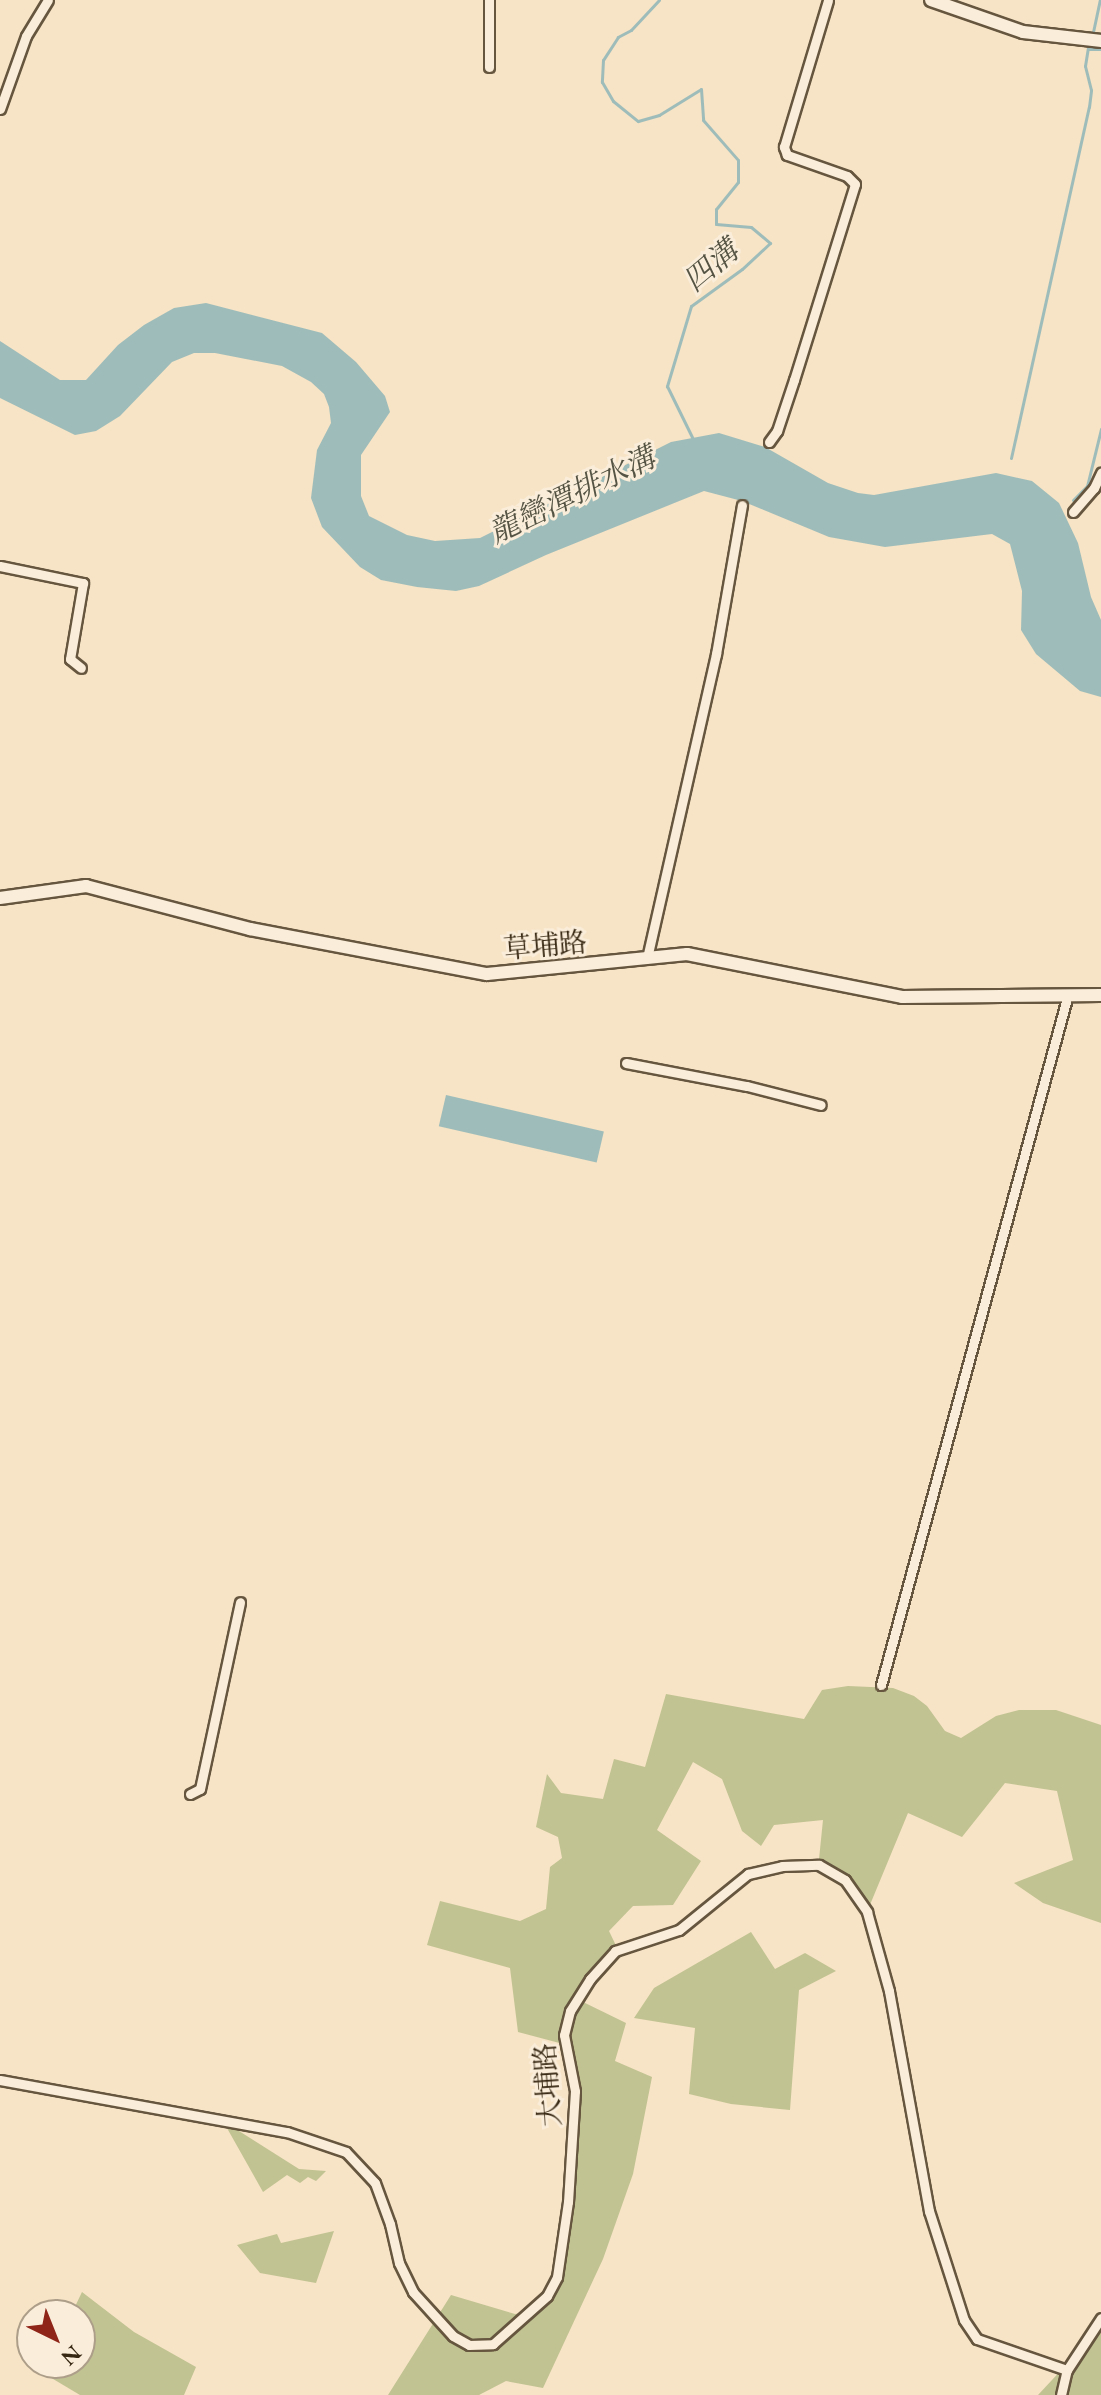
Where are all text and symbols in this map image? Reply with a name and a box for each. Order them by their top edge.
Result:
water label: 四溝 [676,233,746,299]
water label: 龍巒潭排水溝 [483,439,661,551]
street label: 草埔路 [502,925,588,965]
street label: 大埔路 [527,2042,567,2128]
north arrow [16,2299,96,2379]
text: N [55,2339,88,2372]

